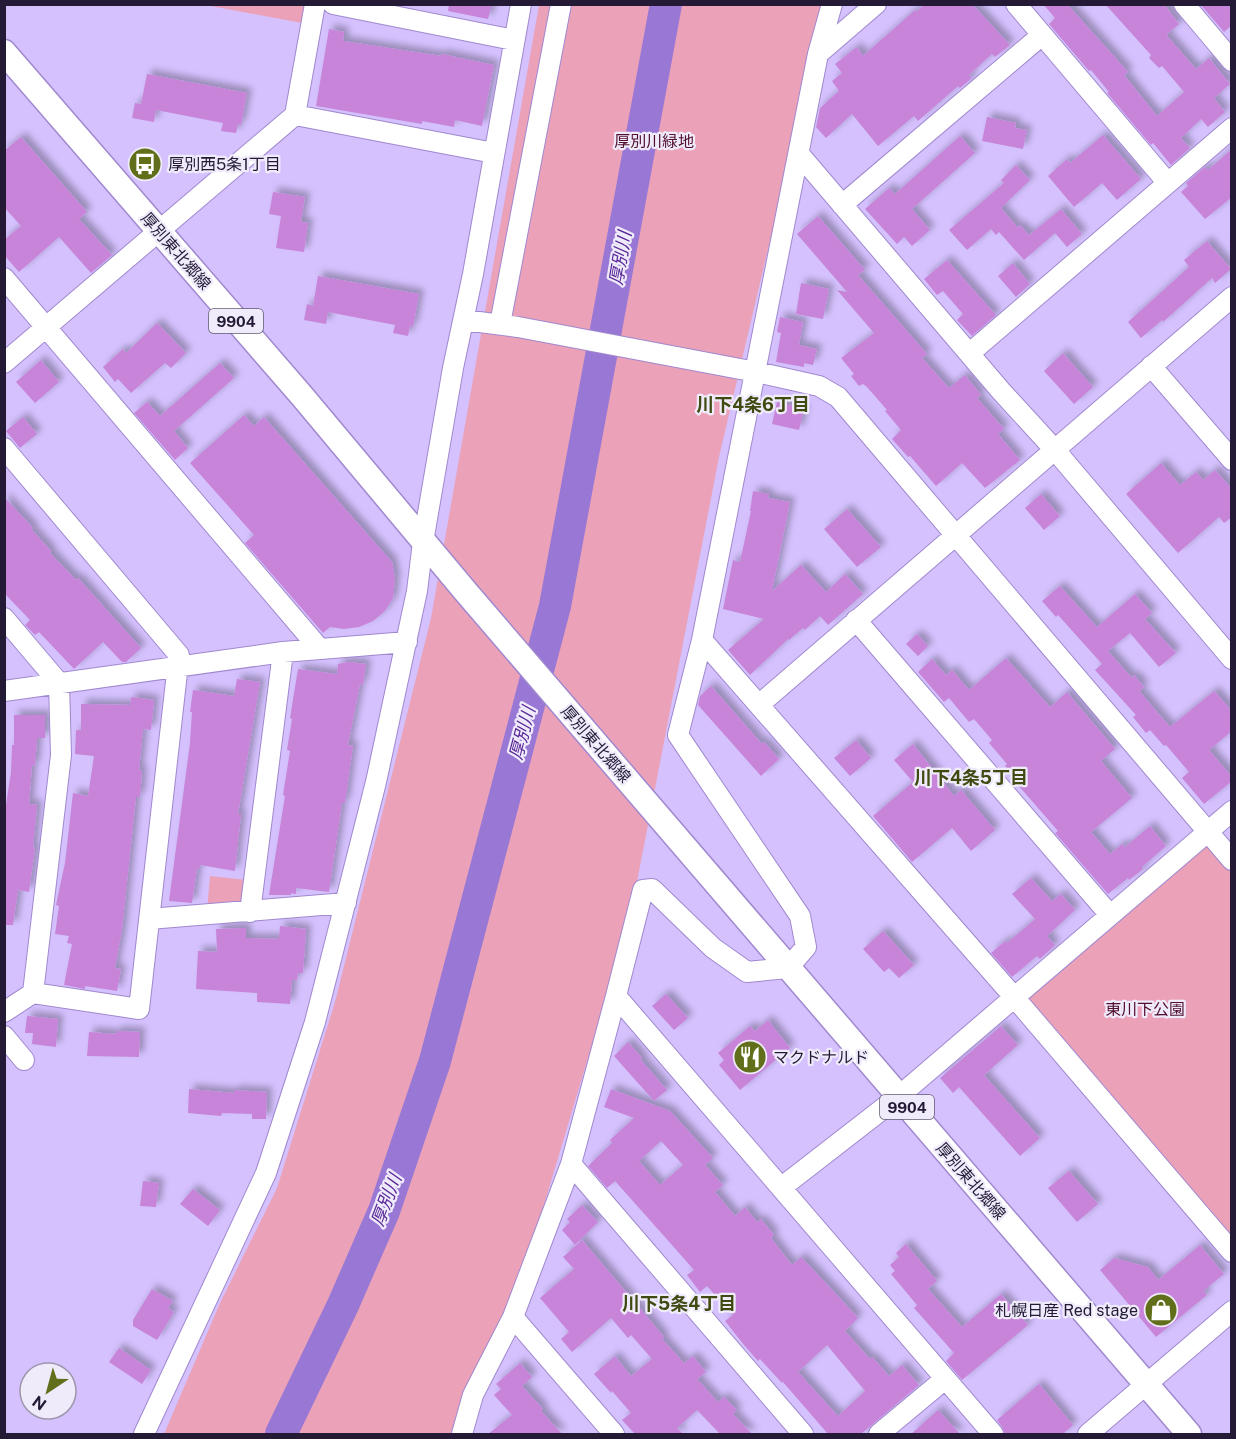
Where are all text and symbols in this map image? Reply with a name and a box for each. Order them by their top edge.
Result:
park label: 厚別川緑地 [614,132,694,151]
bus stop icon: 厚別西5条1丁目 [127,146,163,182]
place label: 厚別西5条1丁目 [168,155,281,174]
street label: 厚別東北郷線 [137,209,215,293]
water label: 厚別川 [605,228,635,286]
road number: 9904 [209,309,263,333]
district label: 川下4条6丁目 [696,394,810,415]
water label: 厚別川 [505,702,540,762]
street label: 厚別東北郷線 [557,702,635,786]
district label: 川下4条5丁目 [914,767,1028,788]
park label: 東川下公園 [1105,1000,1185,1019]
restaurant icon: マクドナルド [732,1039,768,1075]
place label: マクドナルド [773,1048,869,1067]
road number: 9904 [880,1095,934,1119]
street label: 厚別東北郷線 [932,1139,1010,1223]
water label: 厚別川 [367,1169,406,1229]
shop icon: 札幌日産 Red stage [1143,1292,1179,1328]
district label: 川下5条4丁目 [622,1293,736,1314]
place label: 札幌日産 Red stage [995,1301,1138,1320]
north arrow [18,1361,78,1421]
text: N [29,1391,50,1414]

